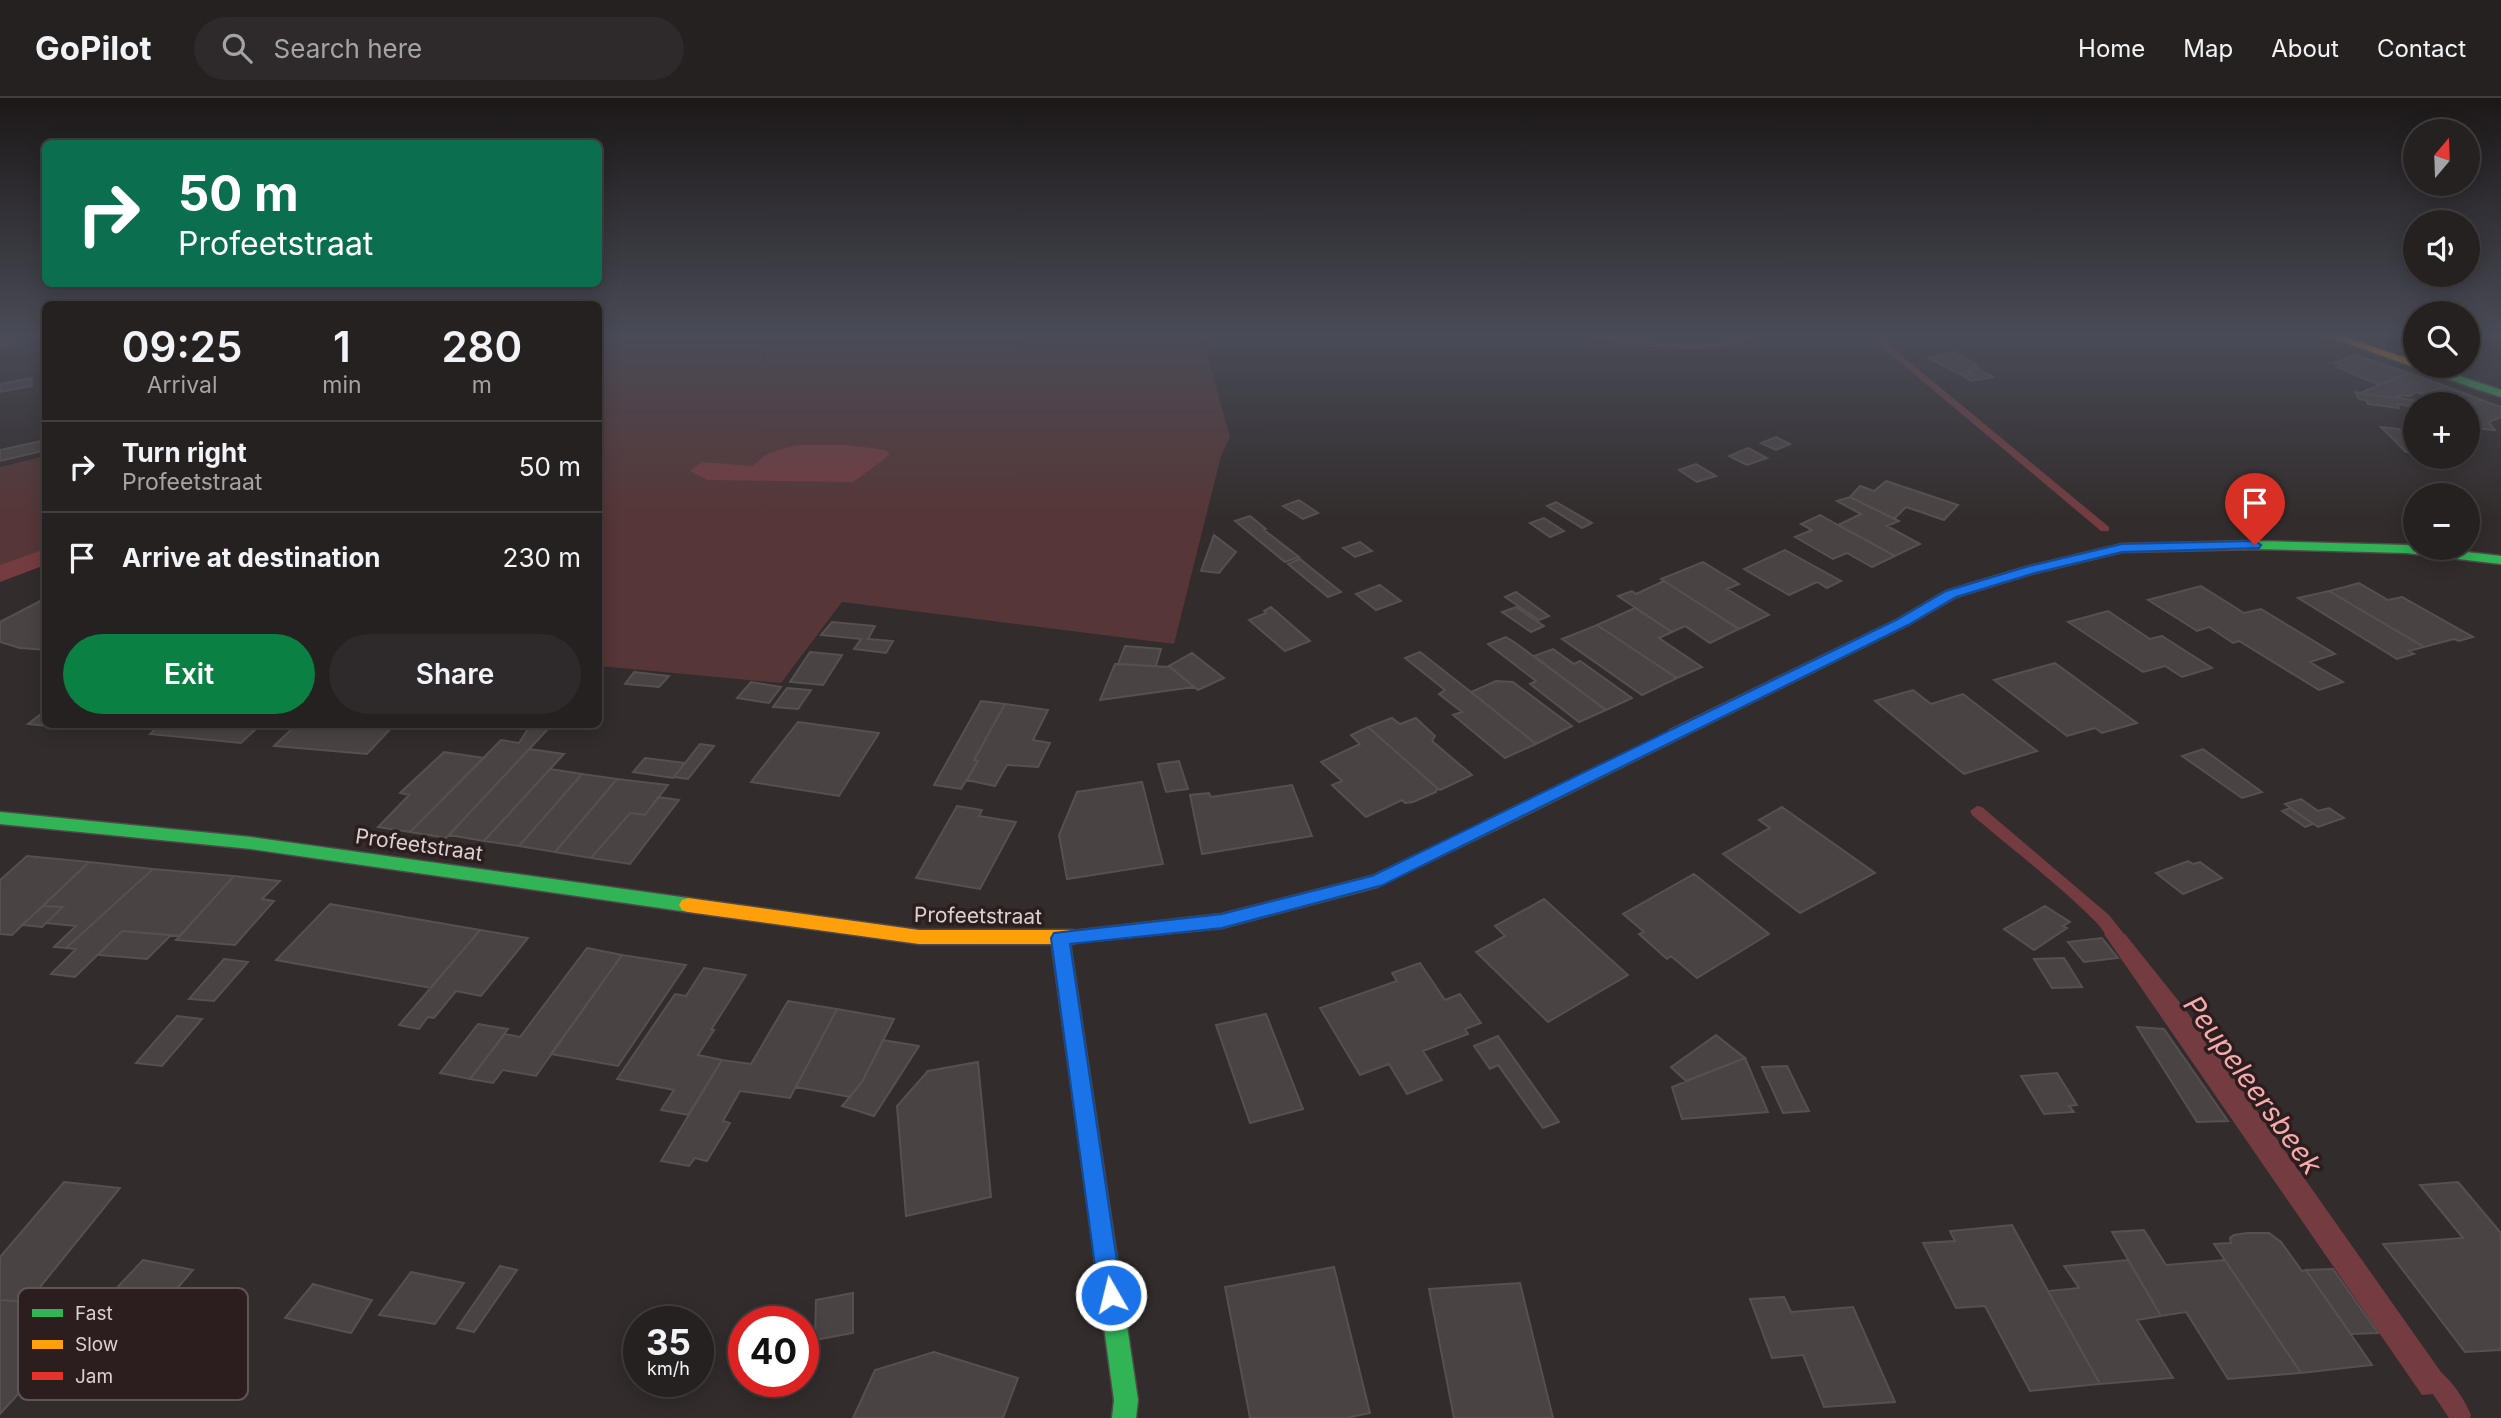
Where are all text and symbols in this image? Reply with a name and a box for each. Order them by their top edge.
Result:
search box [194,17,684,80]
text: GoPilot [35,28,152,68]
icon: search [218,29,256,67]
text: Search here [274,33,422,64]
text: Home [2078,34,2145,63]
text: Map [2183,34,2233,63]
text: About [2271,34,2339,63]
text: Contact [2377,34,2466,63]
north arrow [2403,119,2480,196]
map controls [2403,119,2480,560]
text: 50 m [178,164,299,223]
icon: right [63,168,154,259]
button: sound [2403,210,2480,287]
text: Profeetstraat [178,224,373,263]
button: search [2403,301,2480,378]
text: 09:25 [122,321,242,372]
text: 1 [333,321,351,372]
text: 280 [441,321,522,372]
text: Arrival [147,371,218,399]
text: min [322,371,362,399]
text: m [472,371,492,399]
button: + [2403,392,2480,469]
text: Turn right [122,437,247,468]
icon: right [63,448,101,486]
text: 50 m [519,451,581,482]
text: Profeetstraat [122,468,262,496]
pin [2225,473,2285,545]
button: − [2403,483,2480,560]
icon: arrive [2236,484,2274,522]
icon: arrive [63,539,101,577]
text: Arrive at destination [122,542,381,573]
text: 230 m [503,542,581,573]
button: Exit [63,634,315,714]
button: Share [329,634,581,714]
street label: Profeetstraat [354,823,484,866]
street label: Profeetstraat [914,902,1042,929]
water label: Peupeleersbeek [2177,989,2330,1182]
position arrow [1074,1258,1148,1332]
legend [18,1288,248,1400]
text: Fast [75,1302,113,1325]
speed limit sign: 40 [728,1306,819,1397]
text: 35 [646,1321,691,1363]
text: Slow [75,1333,118,1356]
text: km/h [647,1358,690,1379]
text: Jam [75,1365,113,1388]

